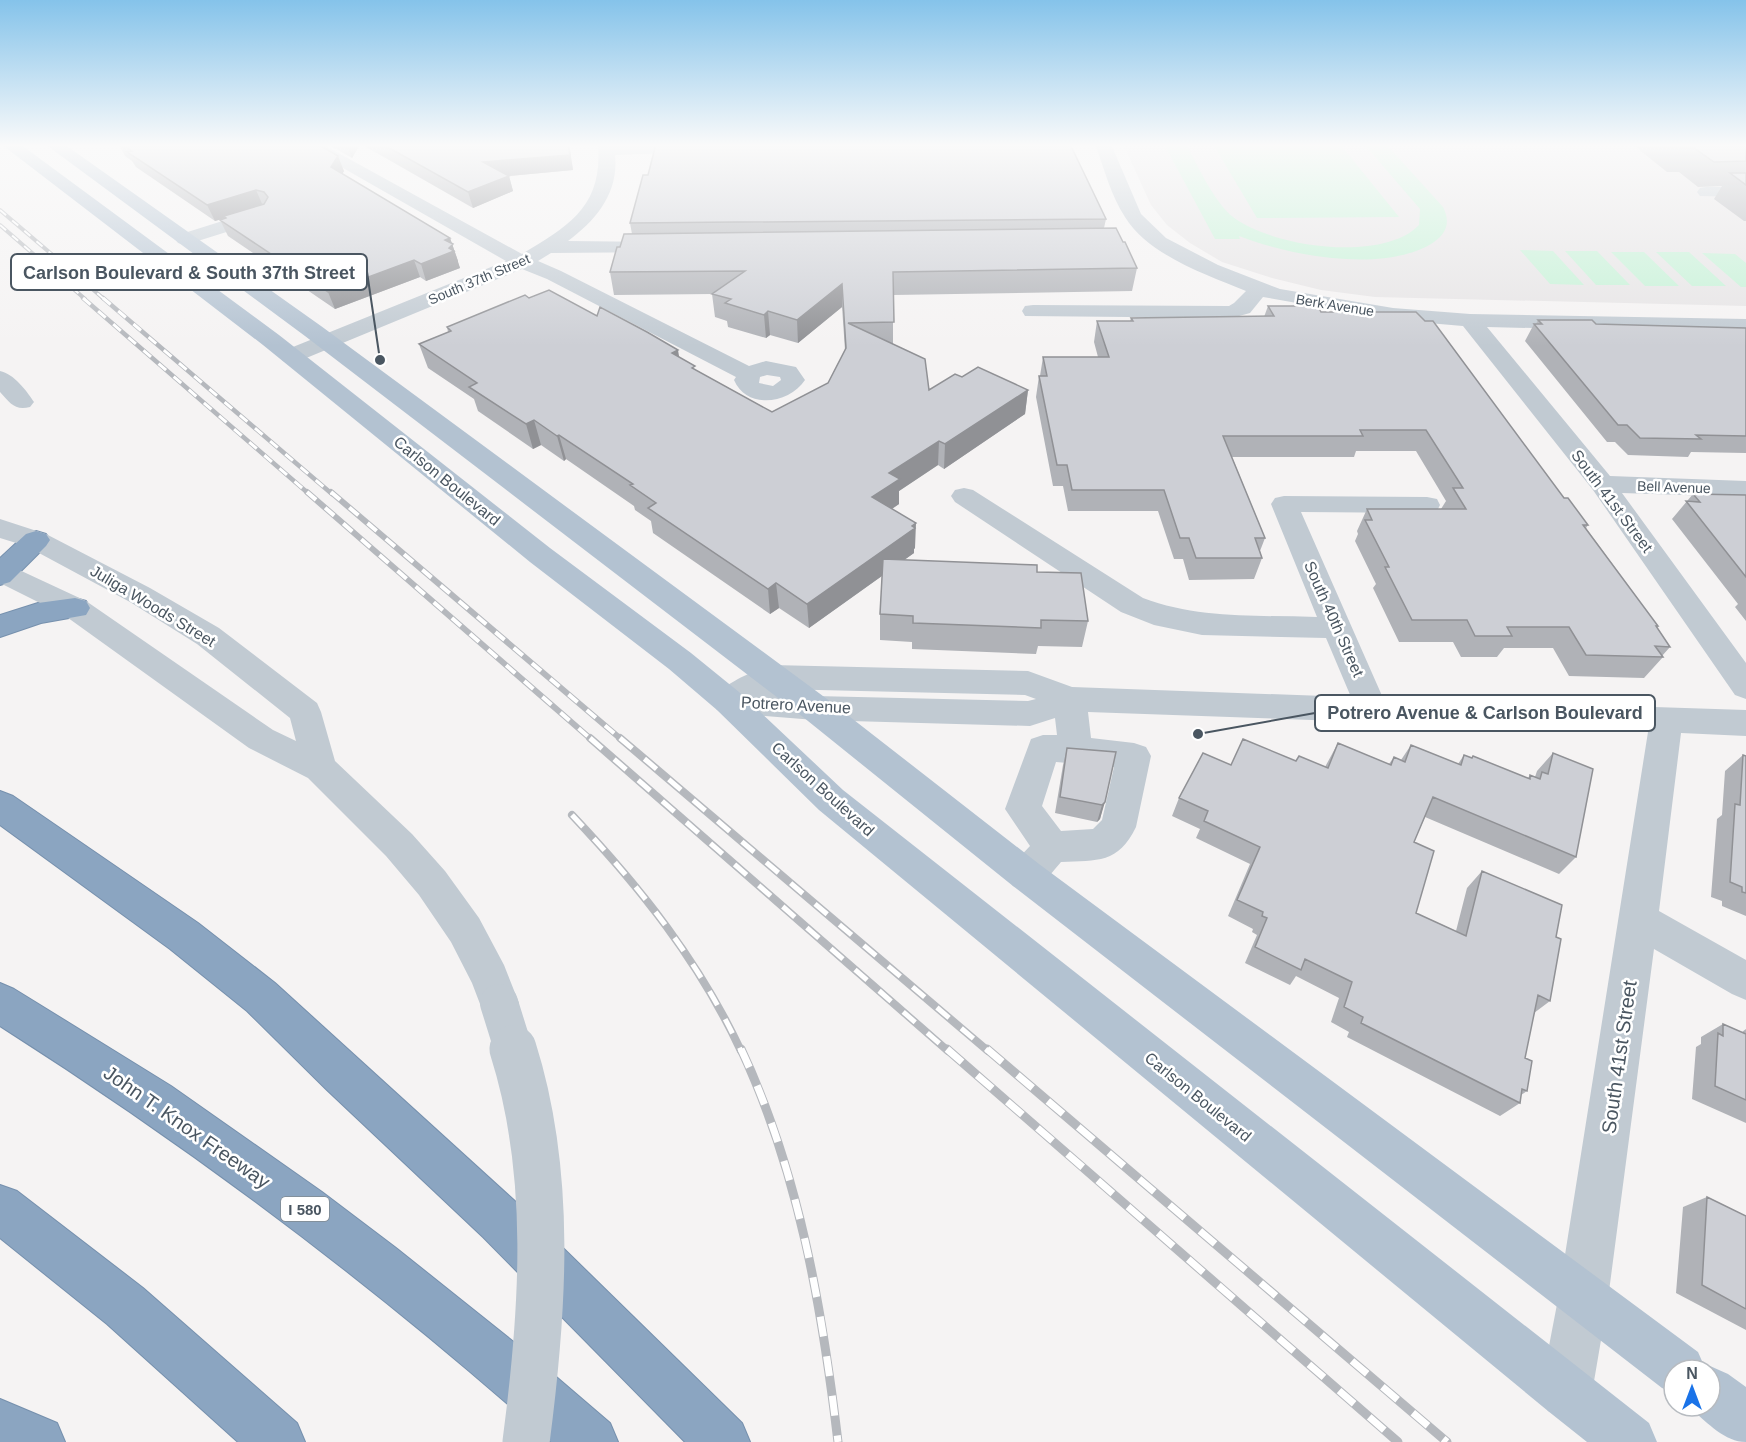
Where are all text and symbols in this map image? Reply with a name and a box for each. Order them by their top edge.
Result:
street label: South 37th Street [426,250,532,308]
callout: Carlson Boulevard & South 37th Street [11,254,367,290]
text: Carlson Boulevard & South 37th Street [23,263,355,283]
street label: Berk Avenue [1295,291,1376,319]
street label: Carlson Boulevard [391,433,503,529]
street label: South 41st Street [1568,447,1656,556]
street label: Bell Avenue [1637,478,1711,496]
street label: South 40th Street [1301,559,1367,680]
street label: Juliga Woods Street [87,562,219,650]
street label: Potrero Avenue [741,694,851,716]
callout: Potrero Avenue & Carlson Boulevard [1315,695,1655,731]
text: Potrero Avenue & Carlson Boulevard [1327,703,1643,723]
street label: Carlson Boulevard [768,739,878,839]
street label: South 41st Street [1597,979,1641,1135]
street label: Carlson Boulevard [1142,1049,1254,1145]
street label: John T. Knox Freeway [100,1061,274,1193]
road number: I 580 [281,1197,329,1221]
north arrow [1662,1358,1722,1418]
text: N [1686,1365,1698,1382]

